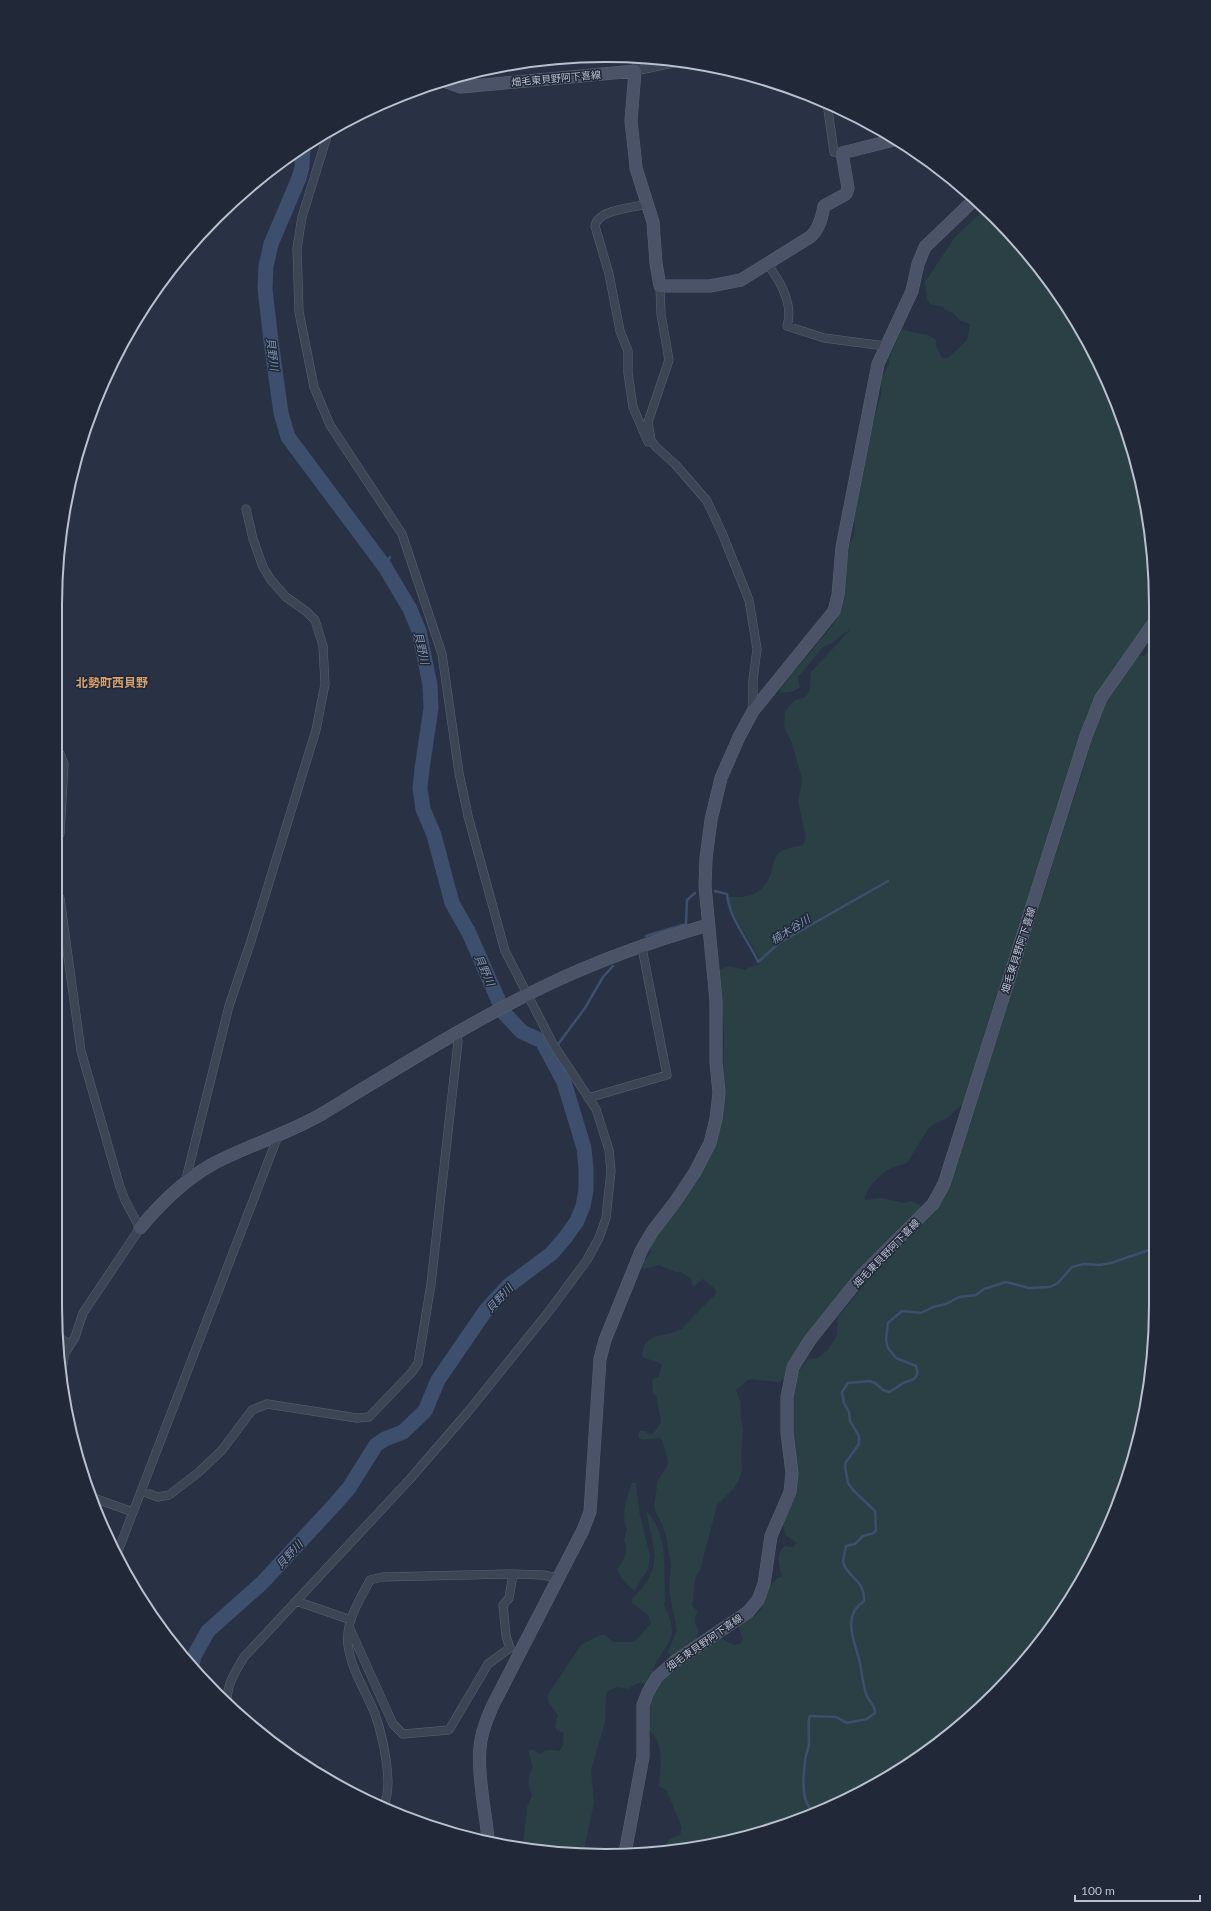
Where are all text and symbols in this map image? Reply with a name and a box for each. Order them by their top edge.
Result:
street label: 畑毛東貝野阿下喜線 [511,68,601,88]
water label: 貝野川 [265,337,282,372]
water label: 貝野川 [412,630,432,667]
district label: 北勢町西貝野 [76,675,148,690]
street label: 畑毛東貝野阿下喜線 [998,905,1038,995]
water label: 楠木谷川 [768,911,813,946]
water label: 貝野川 [472,952,498,989]
street label: 畑毛東貝野阿下喜線 [850,1216,922,1290]
water label: 貝野川 [483,1281,516,1315]
water label: 貝野川 [273,1537,306,1571]
street label: 畑毛東貝野阿下喜線 [664,1611,744,1673]
scale bar [1075,1877,1200,1903]
text: 100 m [1081,1883,1115,1898]

